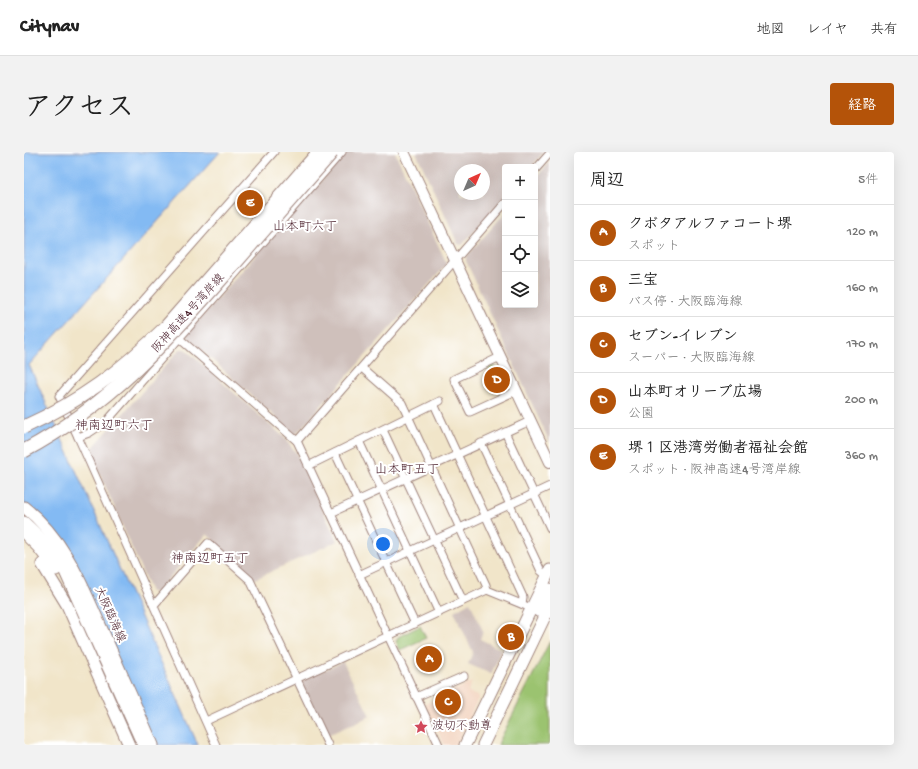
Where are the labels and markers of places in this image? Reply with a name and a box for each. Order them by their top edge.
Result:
pin: E [237,188,263,218]
pin: D [484,365,510,395]
pin: B [498,622,524,652]
pin: A [416,644,442,674]
pin: C [435,687,461,717]
place icon: 波切不動尊 [413,719,429,735]
place label: 波切不動尊 [432,719,492,734]

